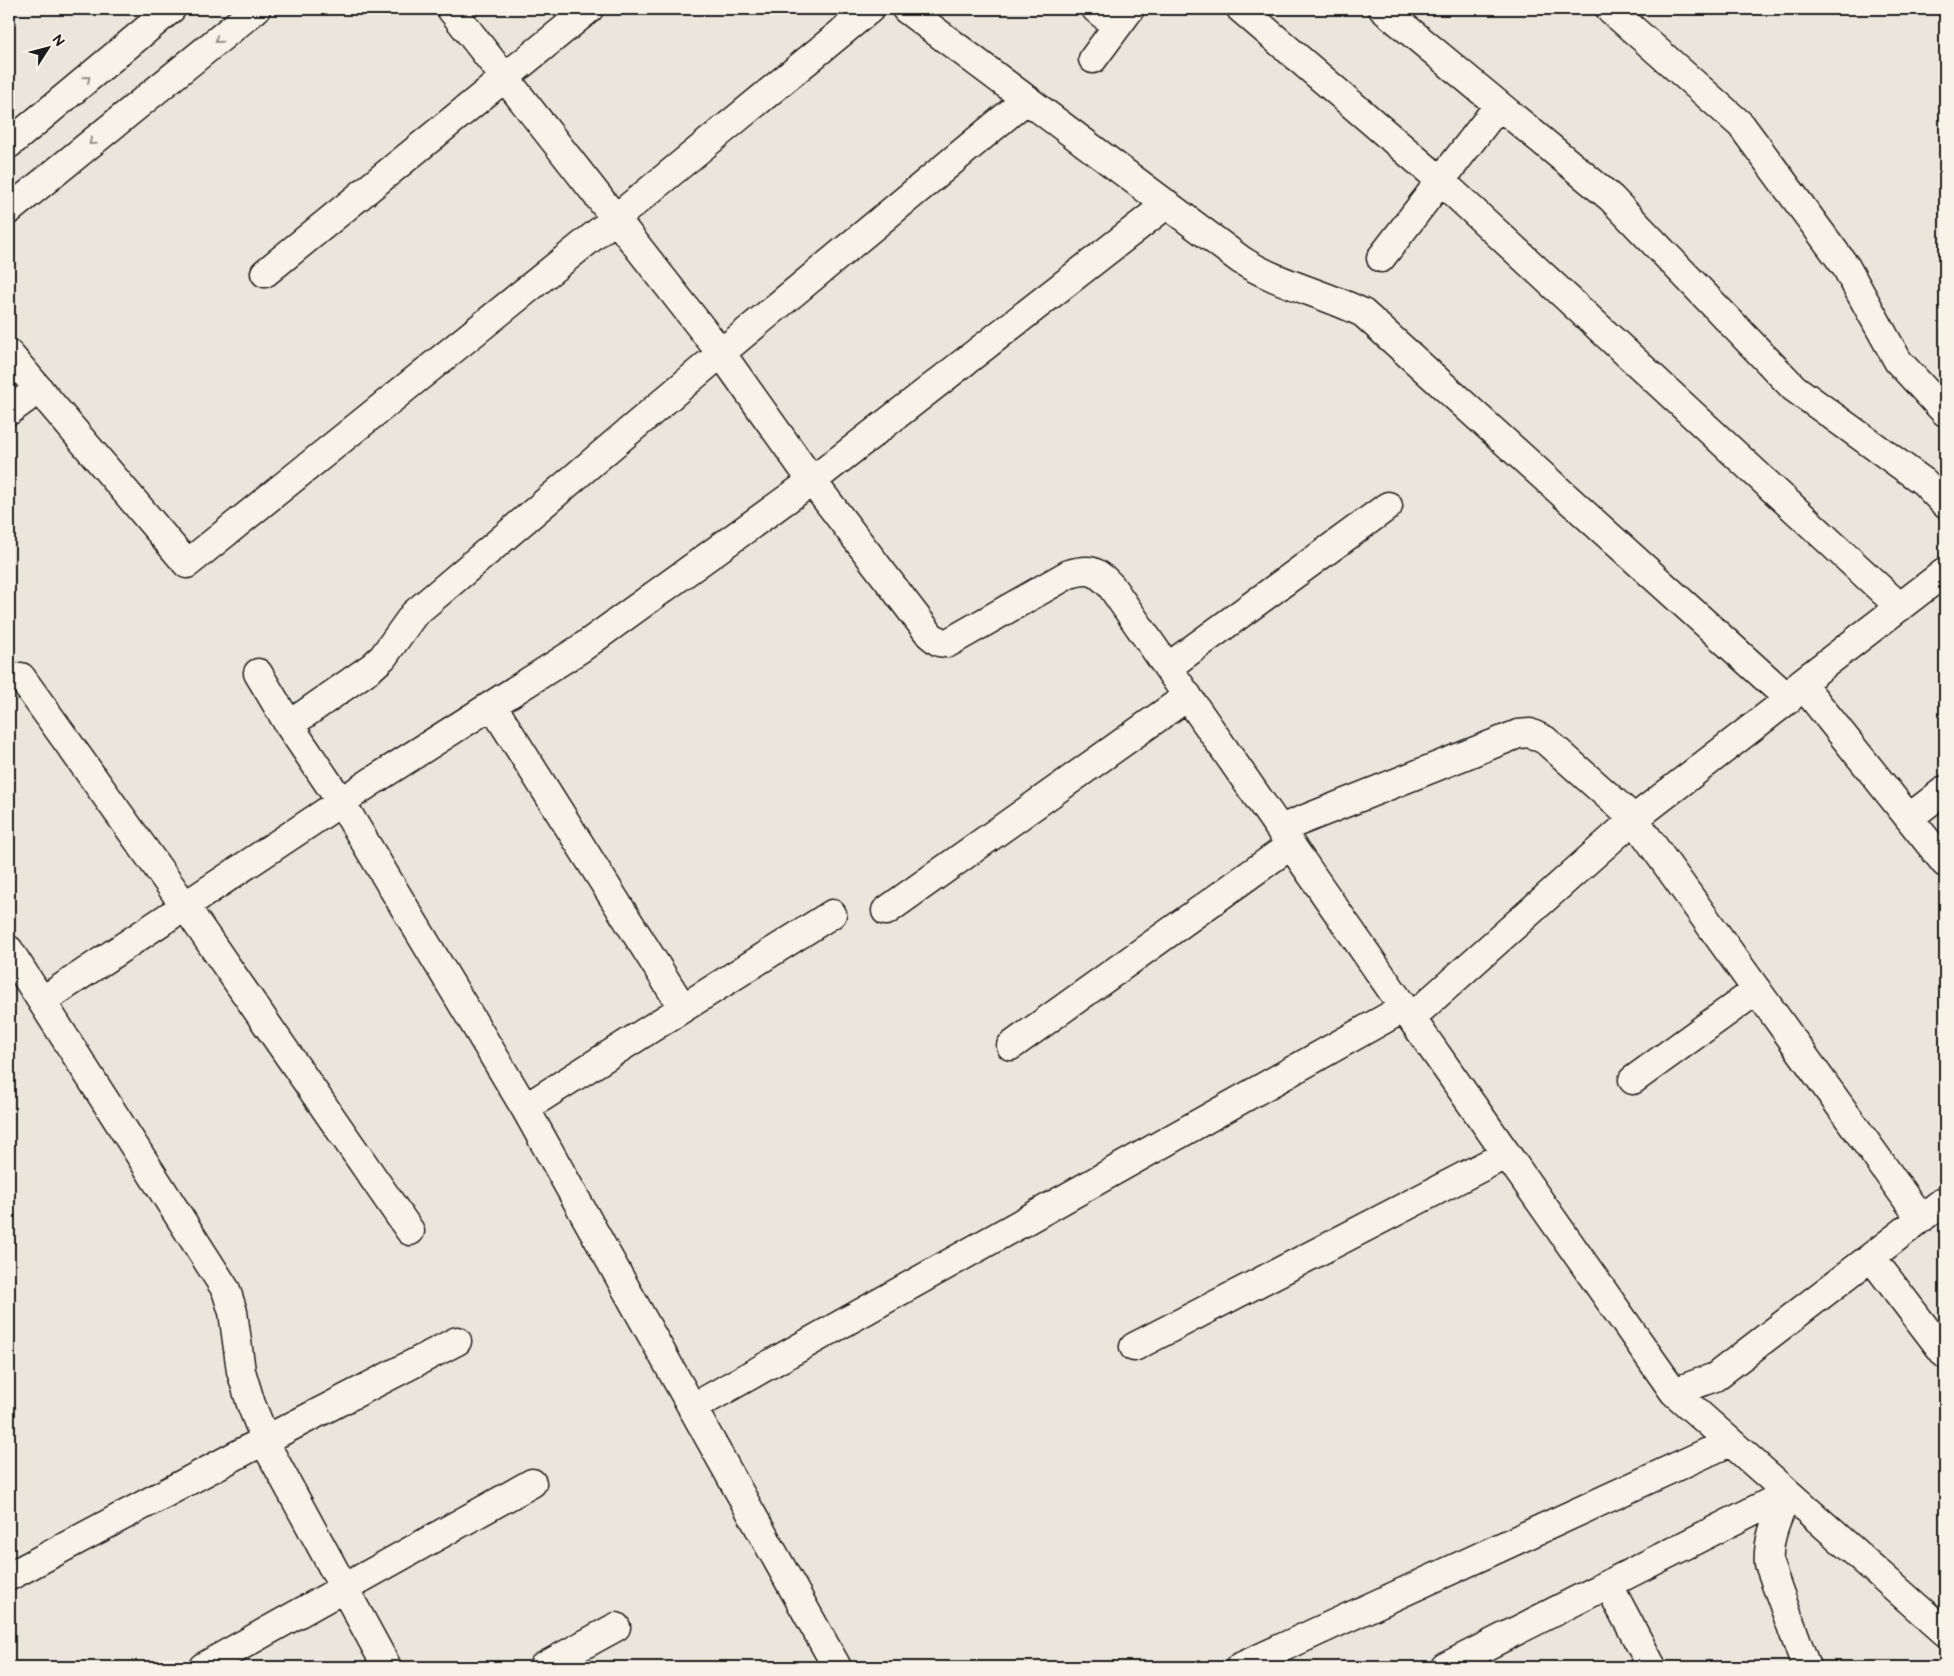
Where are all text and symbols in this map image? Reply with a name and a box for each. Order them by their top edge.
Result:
north arrow [22,22,72,72]
text: N [48,31,68,50]
one-way arrow [215,34,224,42]
one-way arrow [81,76,90,85]
one-way arrow [89,137,98,146]

